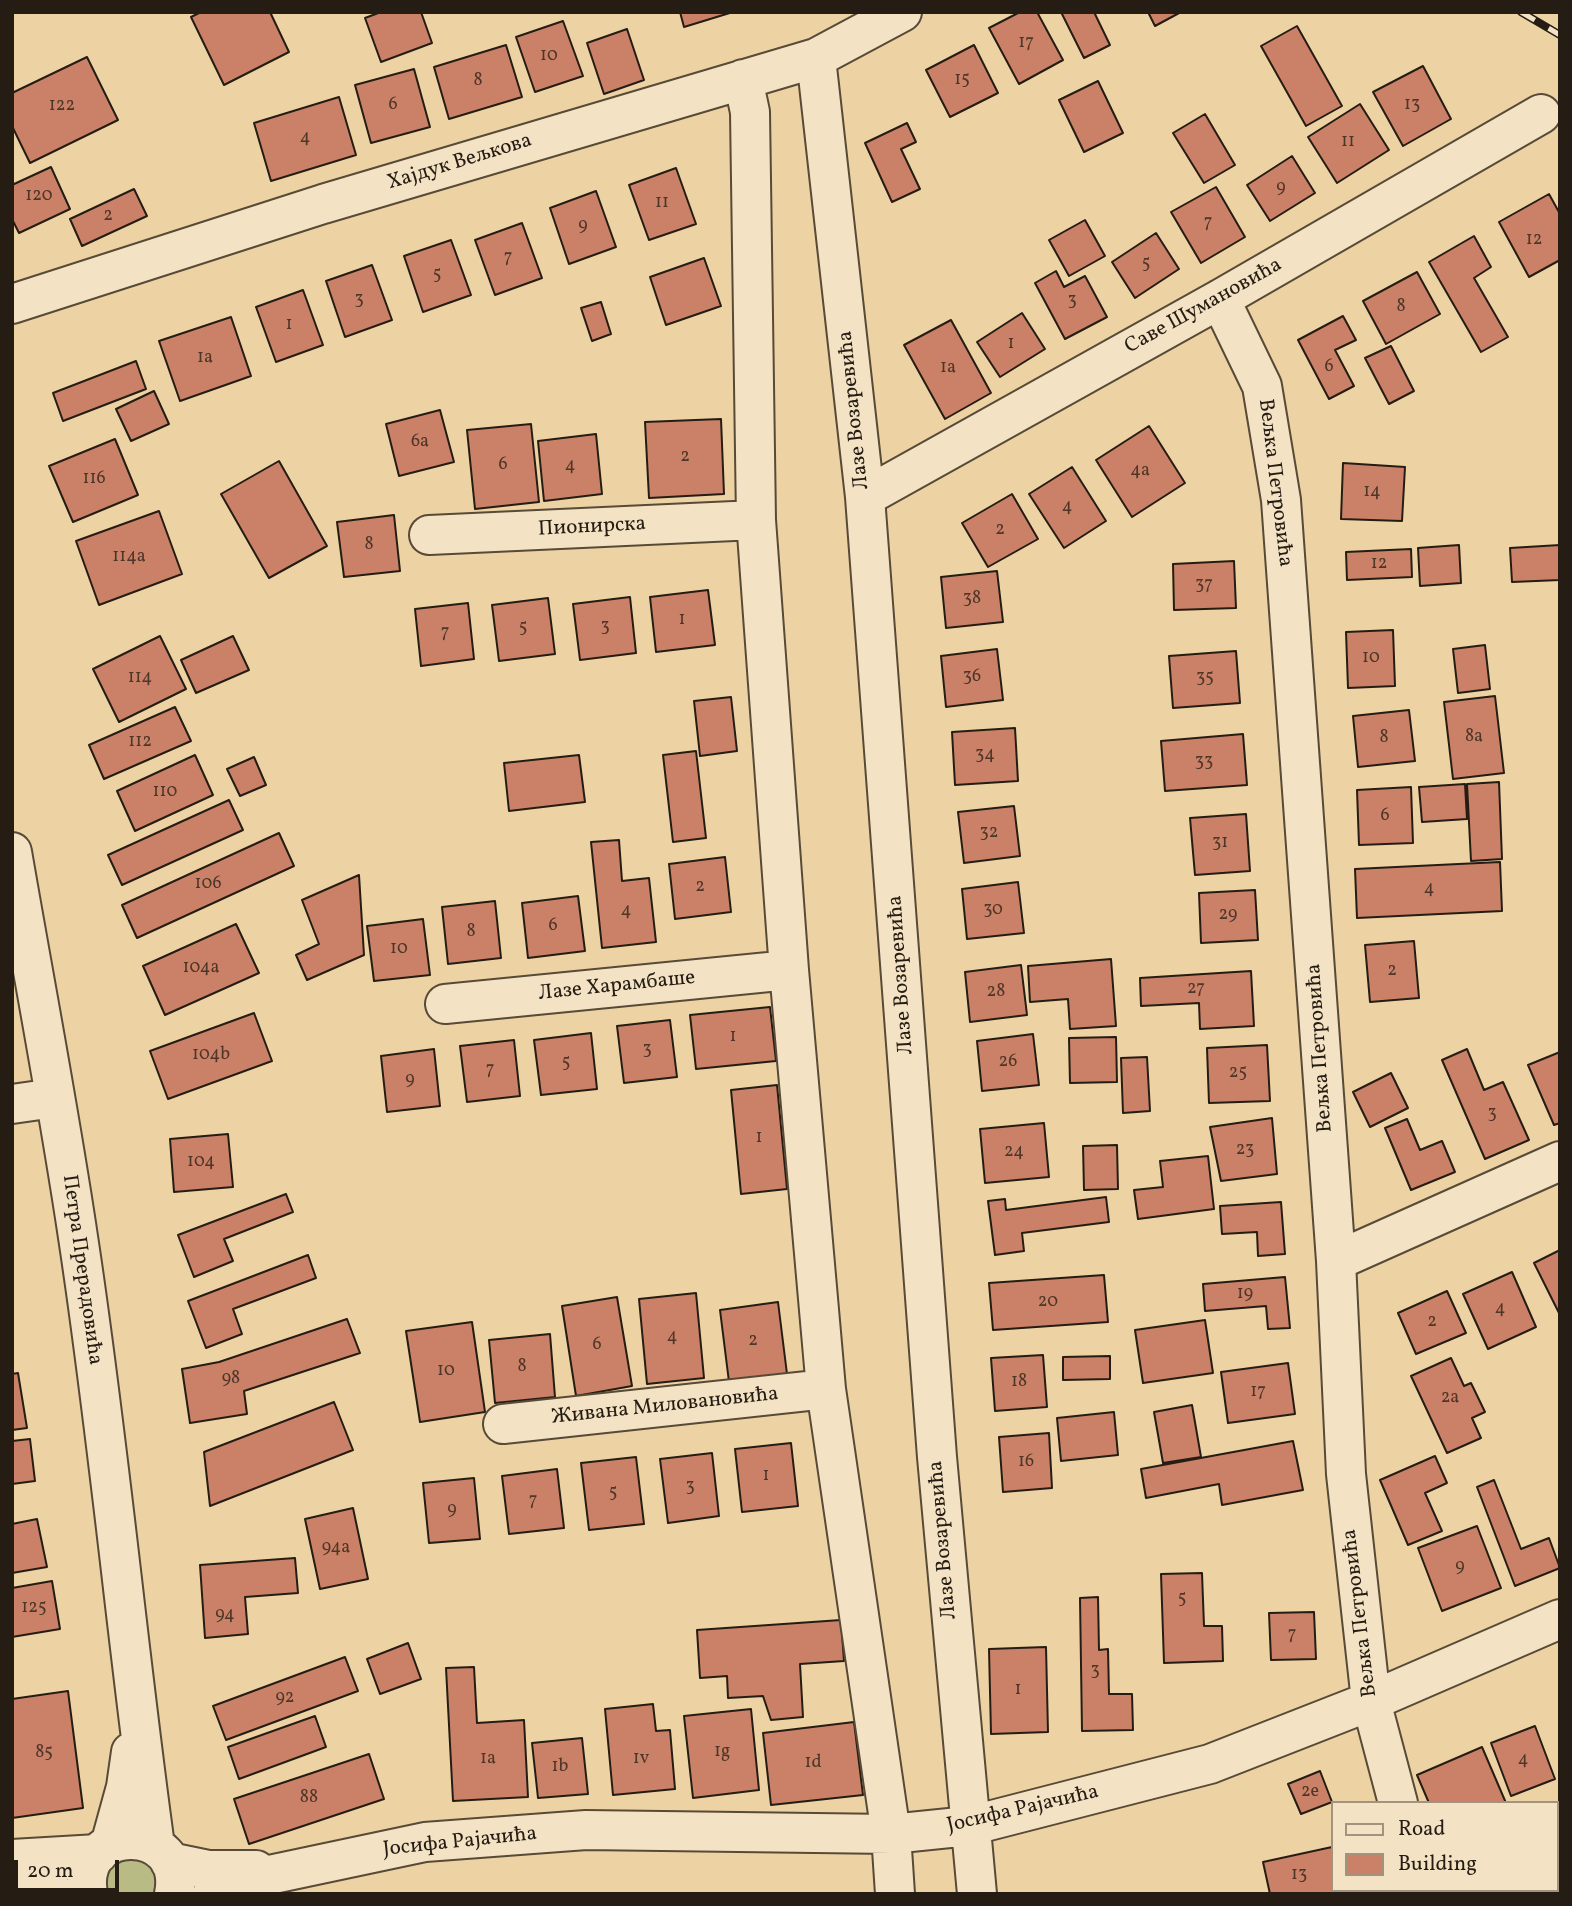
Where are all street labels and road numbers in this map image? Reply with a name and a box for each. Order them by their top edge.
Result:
street label: Хајдук Вељкова [385,129,535,197]
street label: Саве Шумановића [1121,253,1287,361]
street label: Лазе Возаревића [834,329,876,491]
street label: Вељка Петровића [1251,397,1297,569]
street label: Пионирска [537,513,647,543]
street label: Лазе Возаревића [884,895,920,1055]
street label: Вељка Петровића [1303,963,1339,1133]
street label: Лазе Харамбаше [537,966,697,1008]
street label: Петра Прерадовића [55,1173,107,1367]
street label: Живана Миловановића [550,1383,780,1431]
street label: Лазе Возаревића [924,1459,964,1621]
street label: Вељка Петровића [1338,1527,1384,1699]
street label: Јосифа Рајачића [945,1780,1101,1840]
street label: Јосифа Рајачића [382,1822,538,1864]

